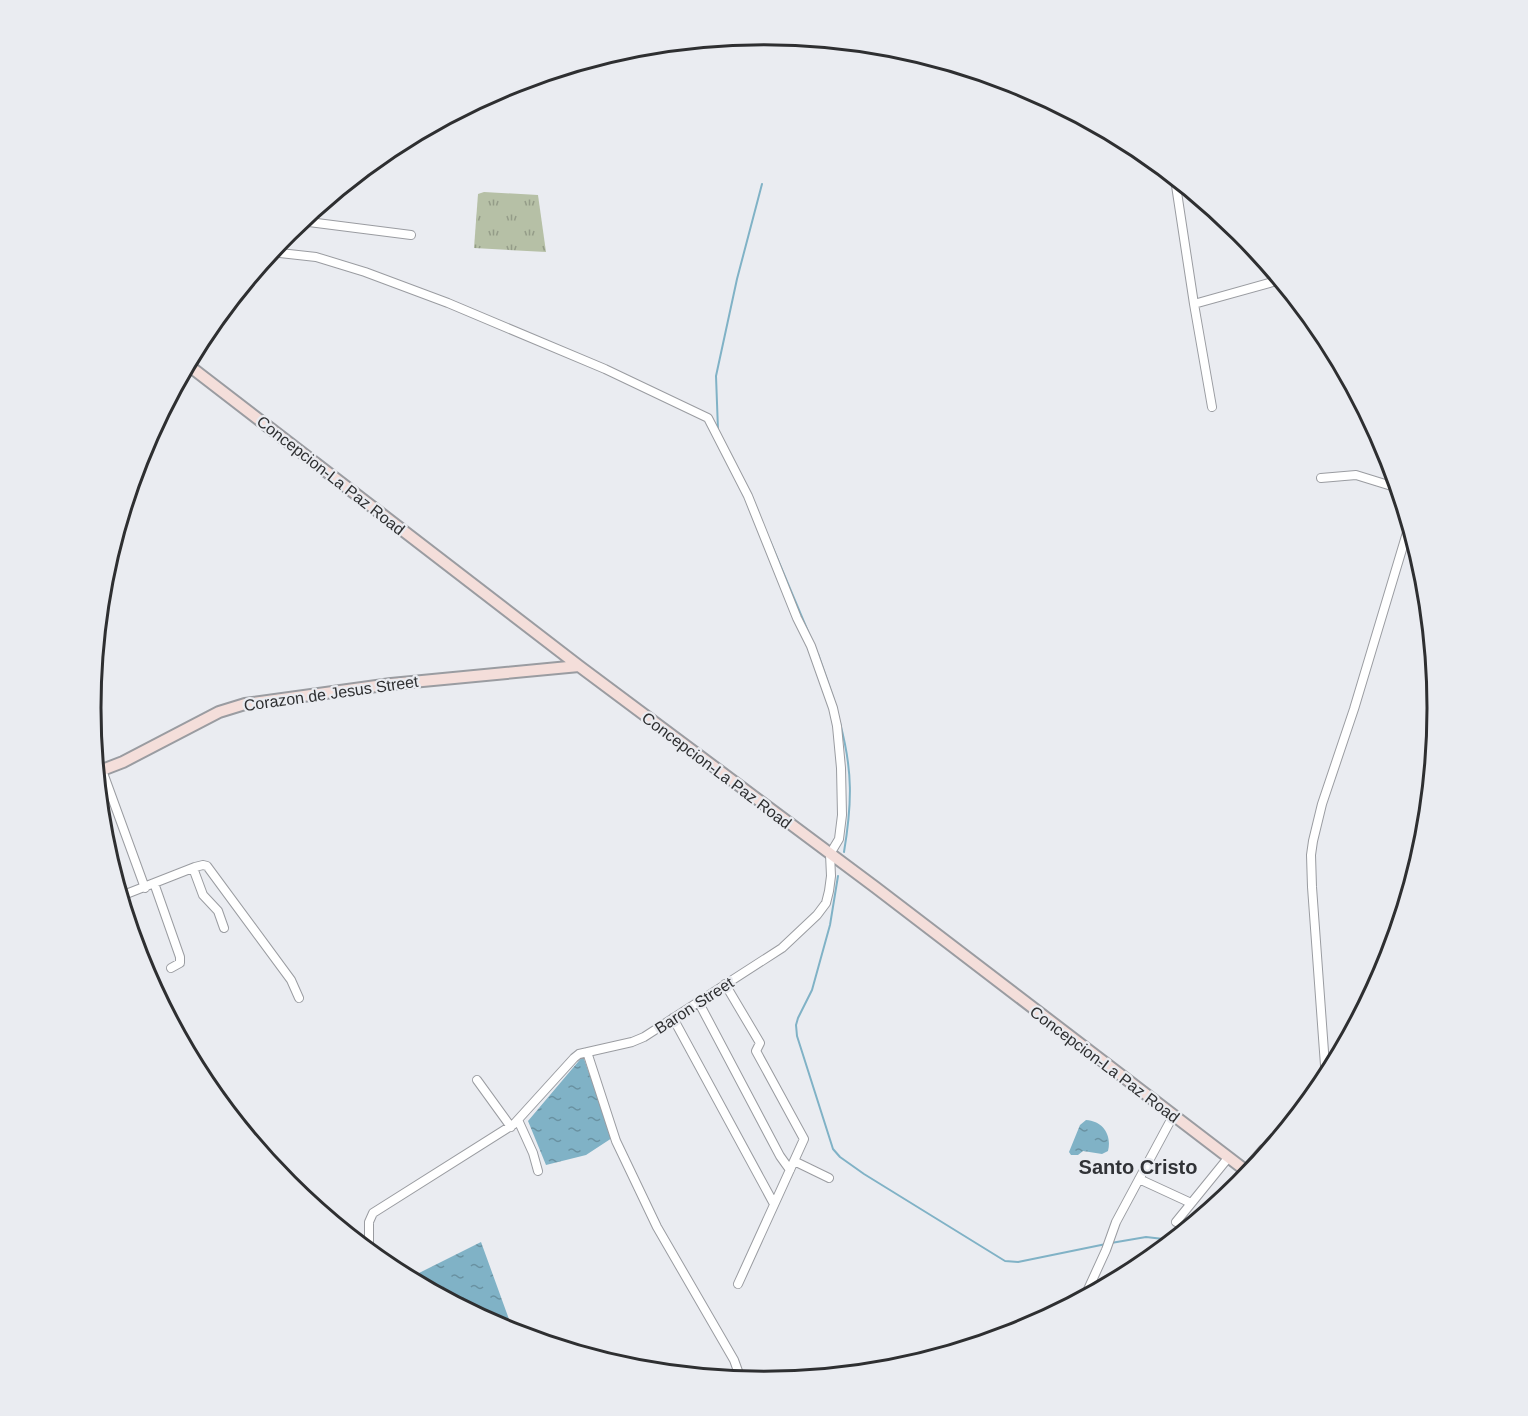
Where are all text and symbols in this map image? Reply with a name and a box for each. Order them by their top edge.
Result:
street label: Concepcion-La Paz Road [254,413,408,538]
street label: Corazon de Jesus Street [243,673,420,714]
street label: Concepcion-La Paz Road [639,709,795,832]
street label: Baron Street [652,974,737,1037]
street label: Concepcion-La Paz Road [1027,1003,1183,1126]
district label: Santo Cristo [1079,1156,1197,1178]

